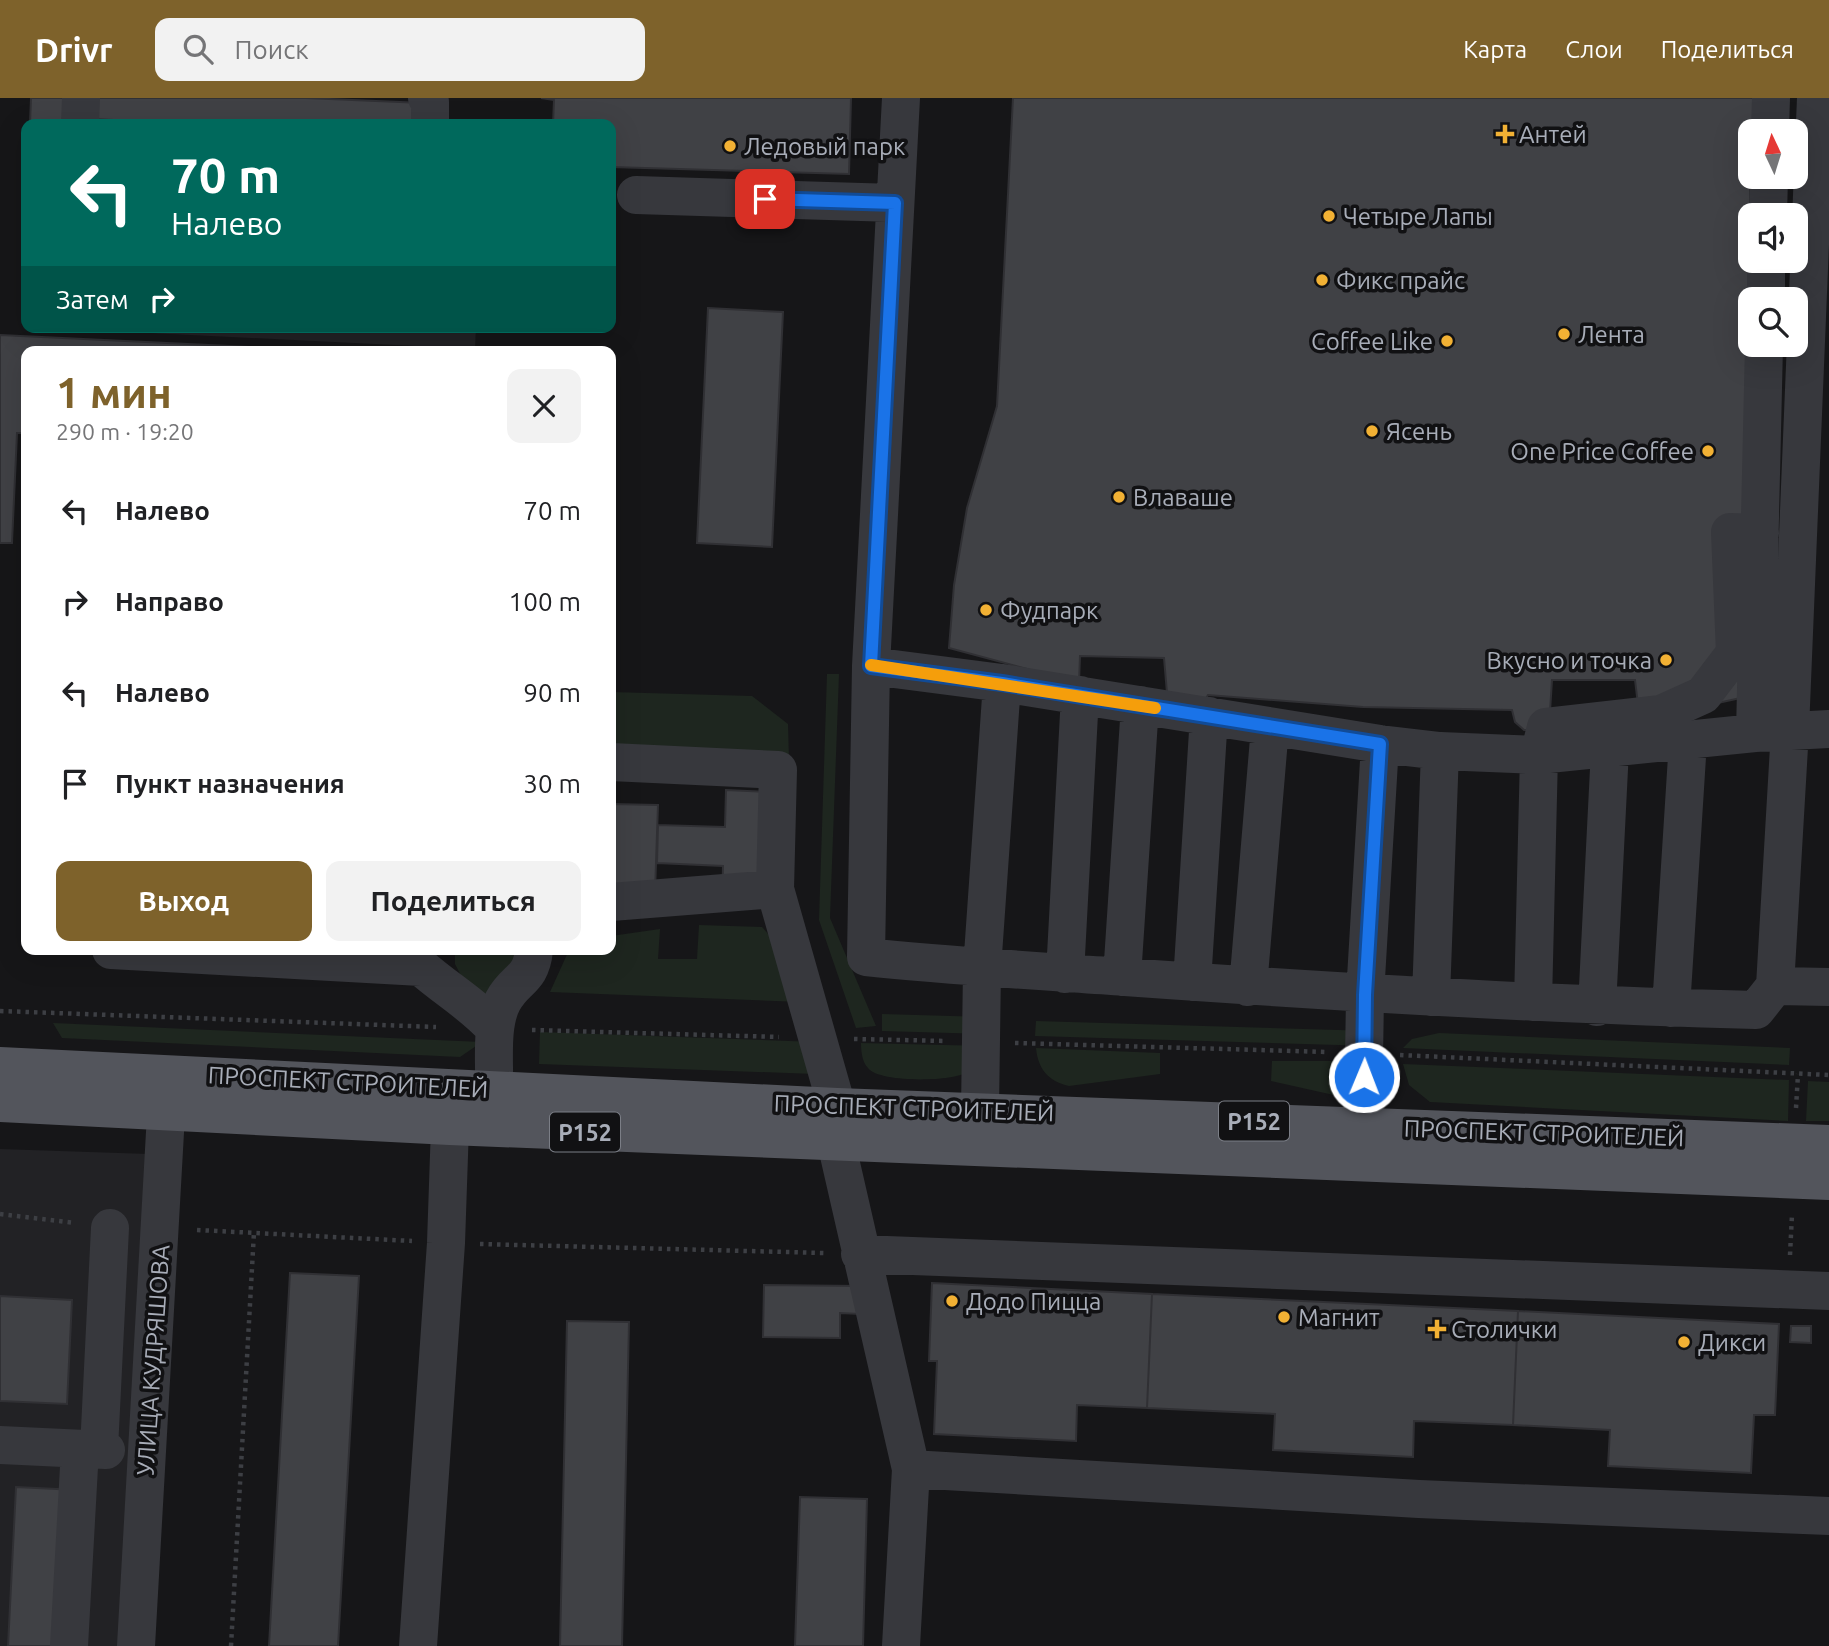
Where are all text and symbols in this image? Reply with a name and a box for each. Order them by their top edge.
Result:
search box [155,18,645,81]
icon: search [179,30,217,68]
text: Drivr [35,31,113,68]
text: Поиск [235,35,309,64]
text: Карта [1463,36,1527,63]
text: Слои [1565,36,1623,63]
text: Поделиться [1661,36,1794,63]
north arrow [1738,119,1808,189]
map controls [1738,119,1808,357]
place label: Антей [1519,121,1587,148]
marker: Антей [1497,126,1513,142]
place label: Ледовый парк [744,133,905,160]
marker: Ледовый парк [722,138,738,154]
icon: left [56,147,147,238]
text: 70 m [171,147,280,202]
pin [735,169,795,229]
icon: arrive [746,180,784,218]
place label: Четыре Лапы [1343,203,1493,230]
button: sound [1738,203,1808,273]
text: Налево [171,205,283,241]
marker: Четыре Лапы [1321,208,1337,224]
place label: Фикс прайс [1336,267,1465,294]
marker: Фикс прайс [1314,272,1330,288]
icon: right [143,280,181,318]
text: Затем [56,285,129,314]
button: search [1738,287,1808,357]
place label: Лента [1578,321,1645,348]
marker: Лента [1556,326,1572,342]
place label: Coffee Like [1311,328,1433,355]
marker: Coffee Like [1439,333,1455,349]
text: 1 мин [56,369,172,416]
button: close [507,369,581,443]
place label: Ясень [1386,418,1452,445]
text: 290 m · 19:20 [56,419,194,444]
marker: Ясень [1364,423,1380,439]
place label: One Price Coffee [1510,438,1694,465]
marker: One Price Coffee [1700,443,1716,459]
place label: Влаваше [1133,484,1233,511]
marker: Влаваше [1111,489,1127,505]
icon: left [56,492,94,530]
text: Налево [115,496,210,525]
text: 70 m [523,496,581,525]
icon: right [56,583,94,621]
text: Направо [115,587,224,616]
text: 100 m [509,587,581,616]
place label: Фудпарк [1000,597,1098,624]
marker: Фудпарк [978,602,994,618]
place label: Вкусно и точка [1486,647,1652,674]
marker: Вкусно и точка [1658,652,1674,668]
icon: left [56,674,94,712]
text: Налево [115,678,210,707]
text: 90 m [523,678,581,707]
icon: arrive [56,765,94,803]
text: Пункт назначения [115,769,345,798]
text: 30 m [523,769,581,798]
button: Выход [56,861,312,941]
button: Поделиться [326,861,581,941]
position arrow [1327,1040,1401,1114]
street label: ПРОСПЕКТ СТРОИТЕЛЕЙ [207,1060,489,1103]
street label: ПРОСПЕКТ СТРОИТЕЛЕЙ [773,1089,1055,1126]
road number: Р152 [1219,1102,1289,1140]
road number: Р152 [550,1113,620,1152]
street label: ПРОСПЕКТ СТРОИТЕЛЕЙ [1403,1114,1685,1151]
street label: УЛИЦА КУДРЯШОВА [131,1243,175,1476]
place label: Додо Пицца [966,1288,1101,1315]
marker: Додо Пицца [944,1293,960,1309]
place label: Магнит [1298,1304,1380,1331]
marker: Магнит [1276,1309,1292,1325]
place label: Столички [1451,1316,1557,1343]
marker: Столички [1429,1321,1445,1337]
place label: Дикси [1698,1329,1766,1356]
marker: Дикси [1676,1334,1692,1350]

